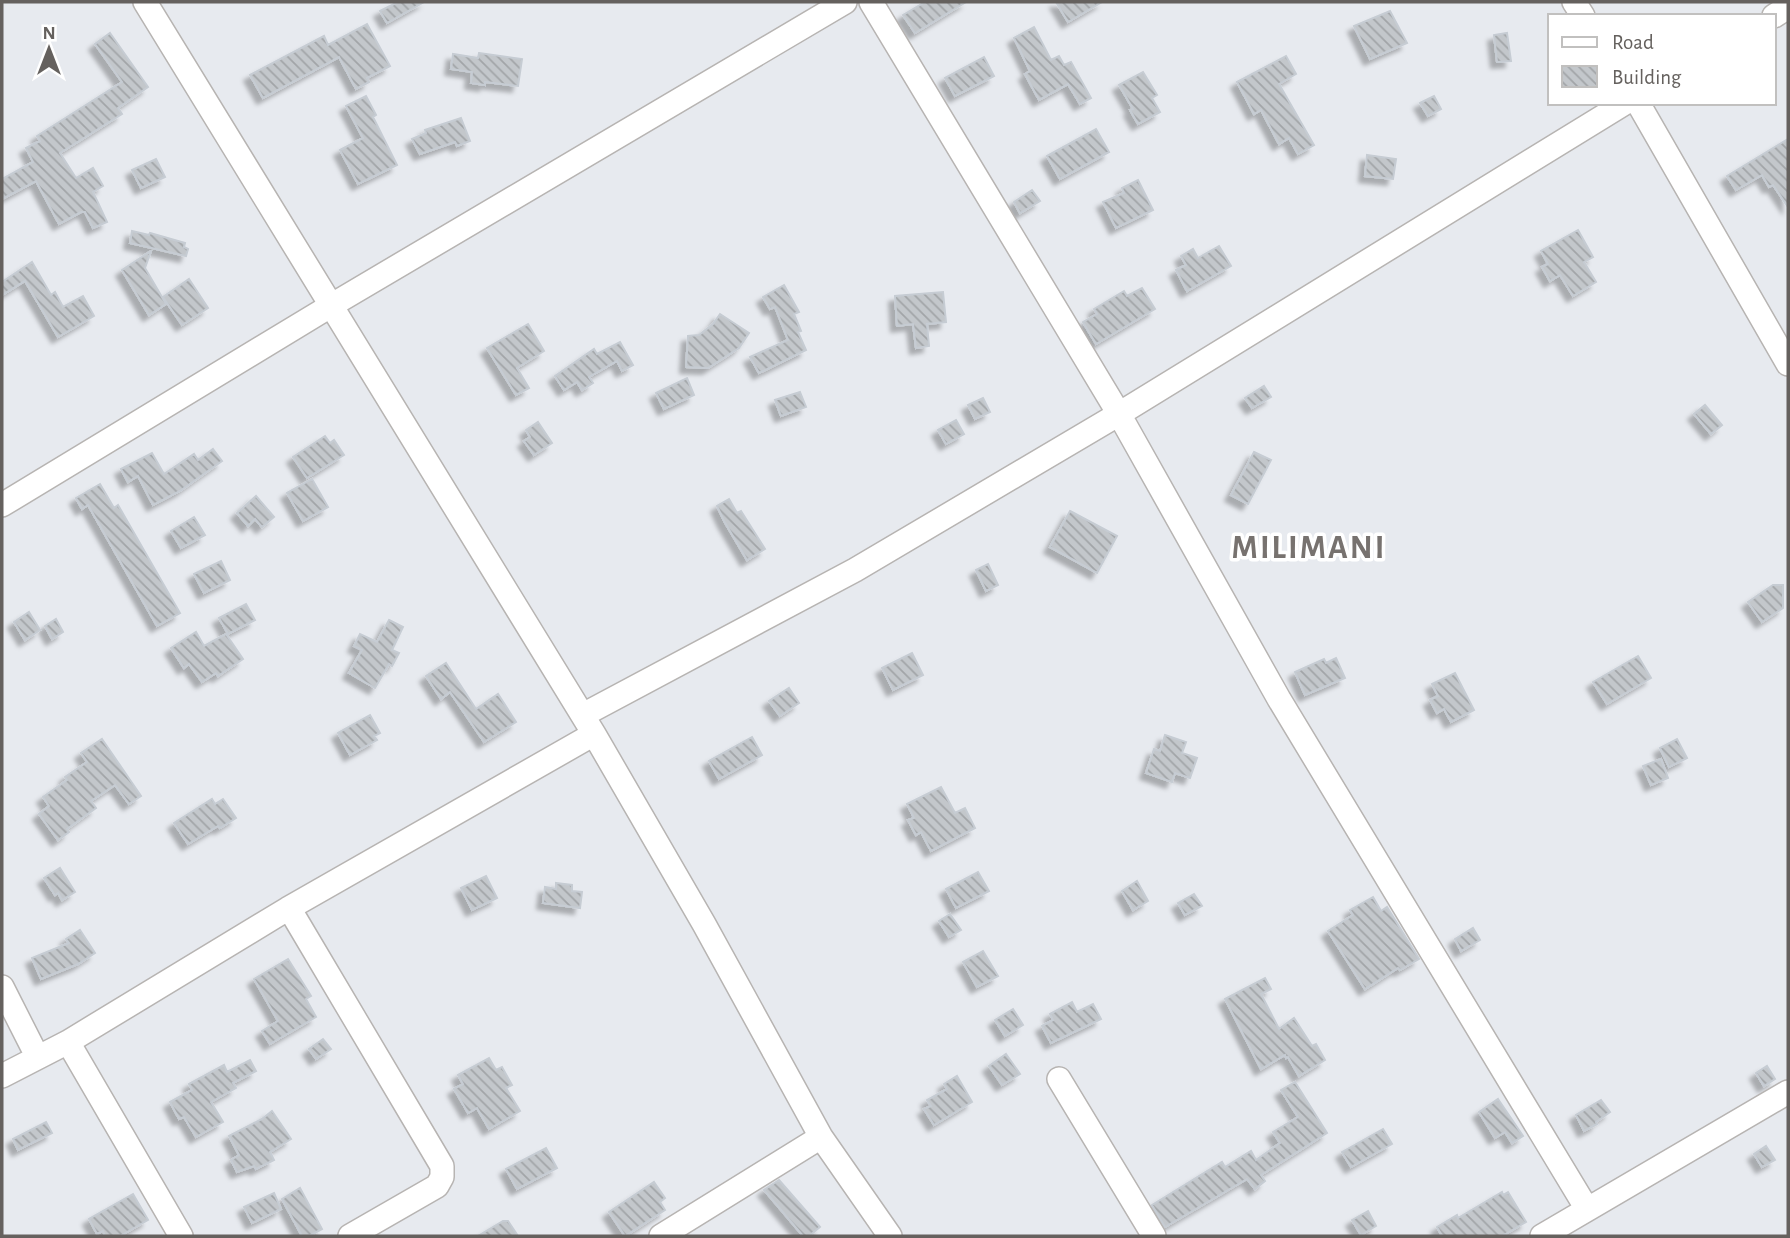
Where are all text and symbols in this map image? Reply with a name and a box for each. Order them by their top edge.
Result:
north arrow [14,14,84,84]
legend [1548,14,1776,105]
text: N [42,24,56,43]
text: Road [1612,32,1654,53]
text: Building [1612,67,1682,88]
district label: MILIMANI [1232,532,1386,565]

